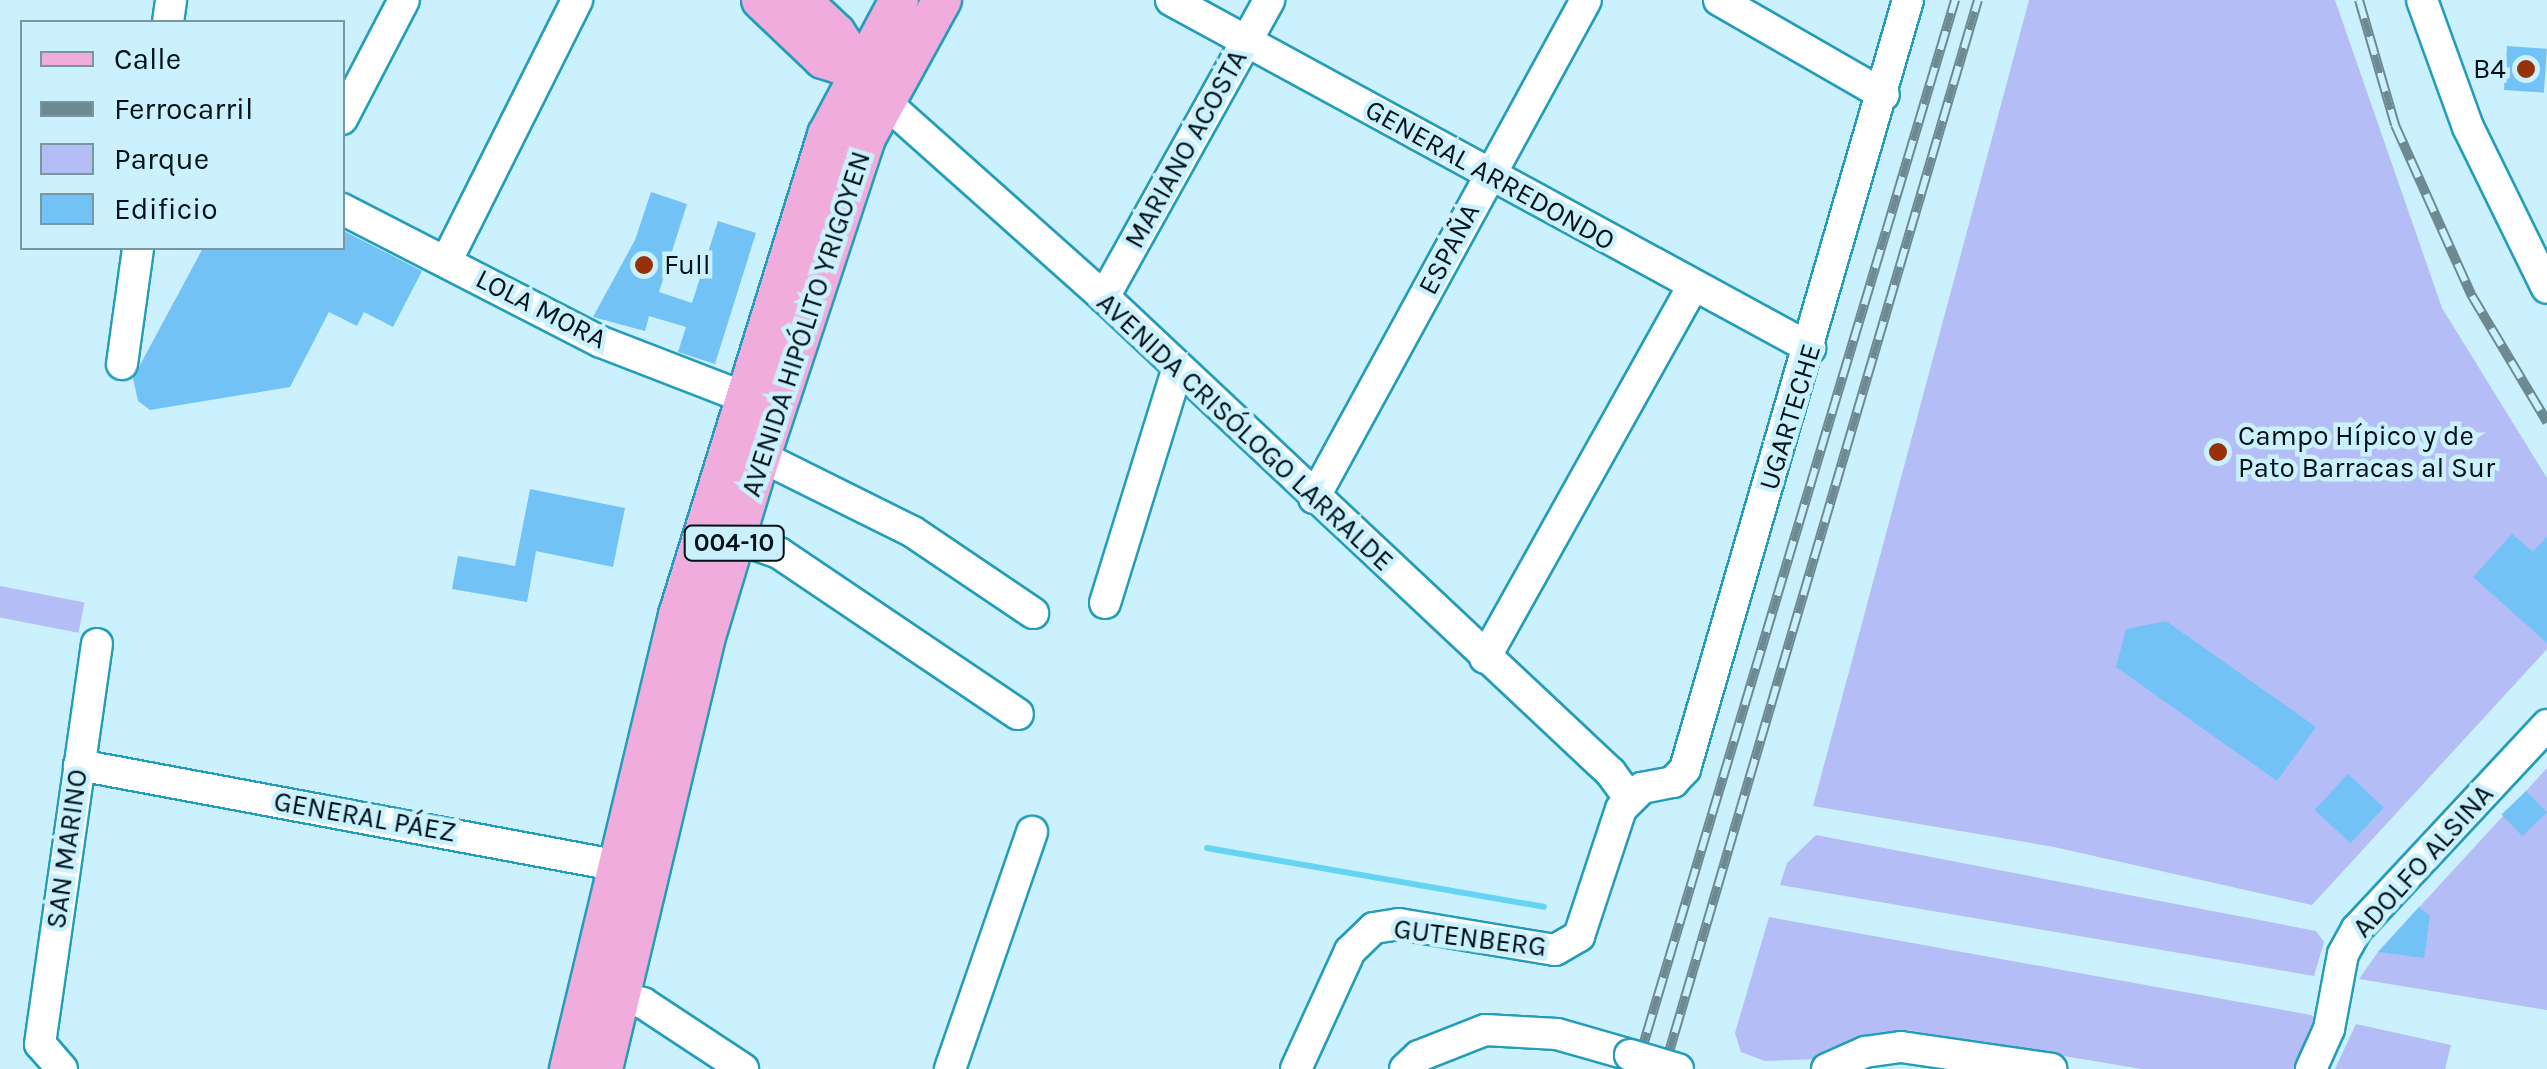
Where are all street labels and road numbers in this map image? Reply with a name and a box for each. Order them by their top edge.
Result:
street label: MARIANO ACOSTA [1118,44,1254,254]
street label: GENERAL ARREDONDO [1359,92,1621,258]
street label: AVENIDA HIPÓLITO YRIGOYEN [734,147,878,501]
street label: ESPAÑA [1411,198,1487,300]
street label: LOLA MORA [470,262,612,356]
street label: AVENIDA CRISÓLOGO LARRALDE [1090,286,1400,578]
street label: UGARTECHE [1752,340,1828,494]
road number: 004-10 [682,523,786,563]
street label: SAN MARINO [39,767,95,931]
street label: ADOLFO ALSINA [2346,778,2500,944]
street label: GENERAL PÁEZ [271,784,459,850]
street label: GUTENBERG [1392,912,1548,964]

